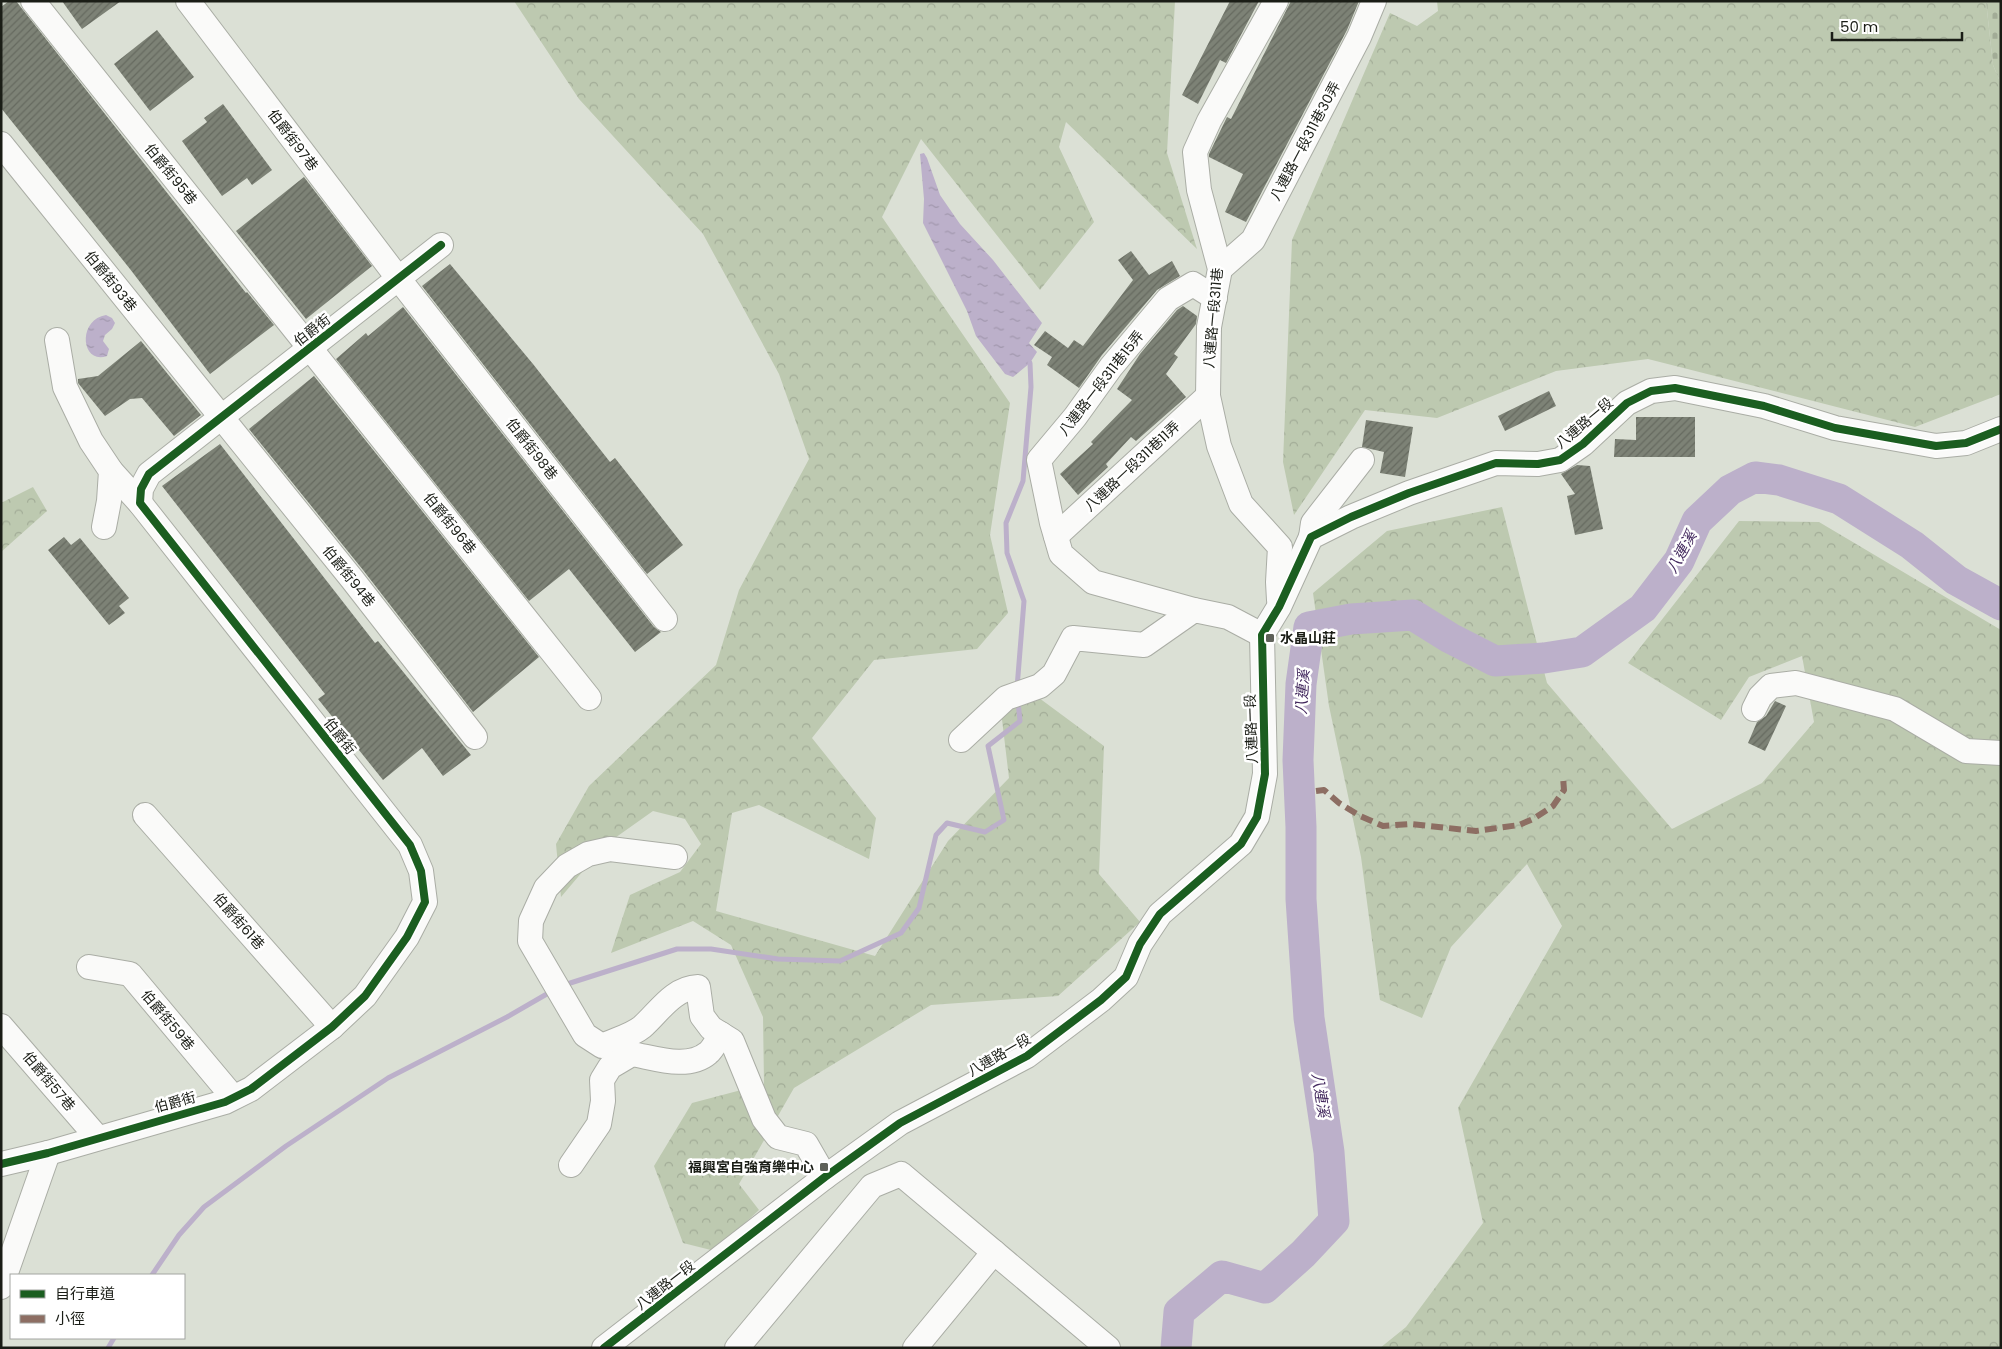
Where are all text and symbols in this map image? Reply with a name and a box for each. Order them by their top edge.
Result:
scale bar [1832,10,1962,42]
text: 50 m [1840,16,1878,37]
street label: 八連路一段311巷30弄 [1265,78,1345,204]
street label: 伯爵街97巷 [263,105,323,175]
street label: 伯爵街95巷 [140,139,202,209]
street label: 伯爵街93巷 [80,246,142,316]
street label: 八連路一段311巷 [1199,267,1227,369]
street label: 伯爵街 [289,309,335,351]
street label: 八連路一段311巷15弄 [1054,326,1148,440]
street label: 八連路一段 [1551,393,1617,453]
street label: 伯爵街98巷 [501,414,563,484]
street label: 八連路一段311巷11弄 [1080,416,1184,516]
street label: 伯爵街96巷 [419,488,481,558]
water label: 八連溪 [1661,525,1702,577]
street label: 伯爵街94巷 [318,541,380,611]
place label: 水晶山莊 [1280,628,1336,648]
marker: 水晶山莊 [1264,632,1276,644]
water label: 八連溪 [1290,667,1314,715]
street label: 八連路一段 [1240,694,1262,764]
street label: 伯爵街 [319,713,361,759]
street label: 伯爵街61巷 [209,888,269,954]
street label: 伯爵街59巷 [137,985,199,1055]
street label: 八連路一段 [964,1029,1034,1081]
street label: 伯爵街57巷 [18,1047,80,1115]
water label: 八連溪 [1307,1071,1335,1121]
street label: 伯爵街 [152,1087,198,1117]
place label: 福興宮自強育樂中心 [688,1157,814,1177]
marker: 福興宮自強育樂中心 [818,1161,830,1173]
street label: 八連路一段 [631,1256,699,1314]
legend [10,1274,185,1339]
text: 自行車道 [55,1283,115,1304]
text: 小徑 [55,1308,85,1329]

